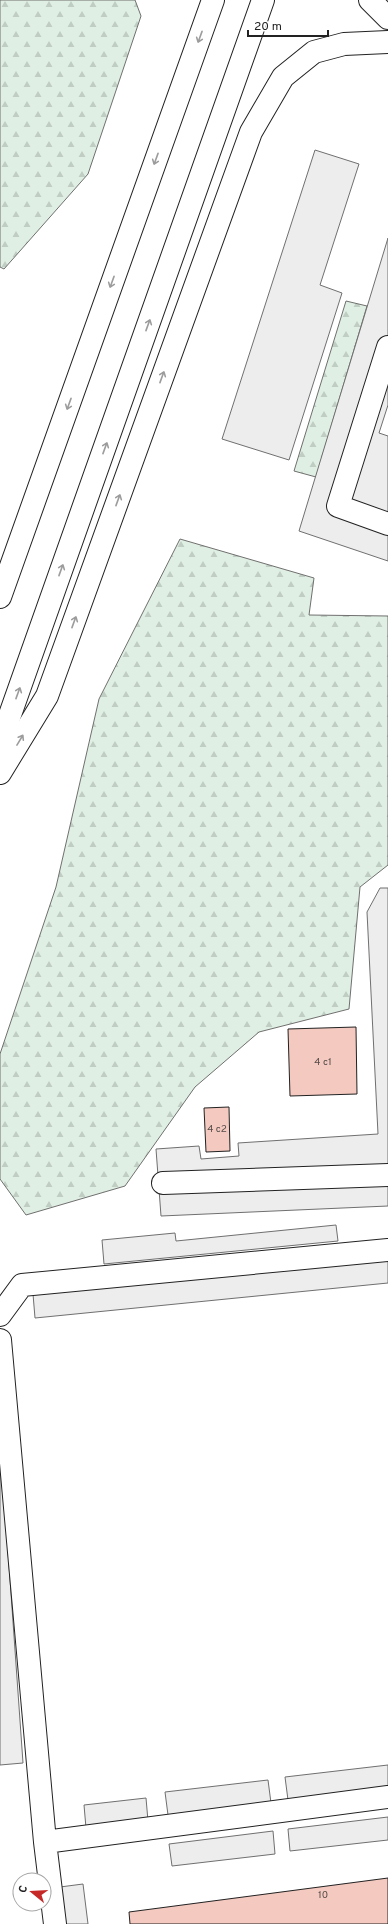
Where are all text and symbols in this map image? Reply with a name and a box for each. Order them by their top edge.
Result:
scale bar [248,12,328,38]
text: 20 m [254,19,282,35]
one-way arrow [195,30,203,42]
one-way arrow [152,153,159,166]
one-way arrow [108,275,116,287]
one-way arrow [145,319,152,332]
one-way arrow [159,371,166,384]
one-way arrow [64,398,72,410]
one-way arrow [101,442,109,454]
one-way arrow [114,494,122,506]
one-way arrow [58,564,65,577]
one-way arrow [70,616,78,628]
one-way arrow [14,687,22,699]
one-way arrow [17,734,25,746]
house number: 4 с1 [314,1056,332,1069]
house number: 4 с2 [207,1123,227,1136]
north arrow [12,1872,52,1912]
text: С [16,1884,31,1895]
house number: 10 [318,1889,328,1902]

